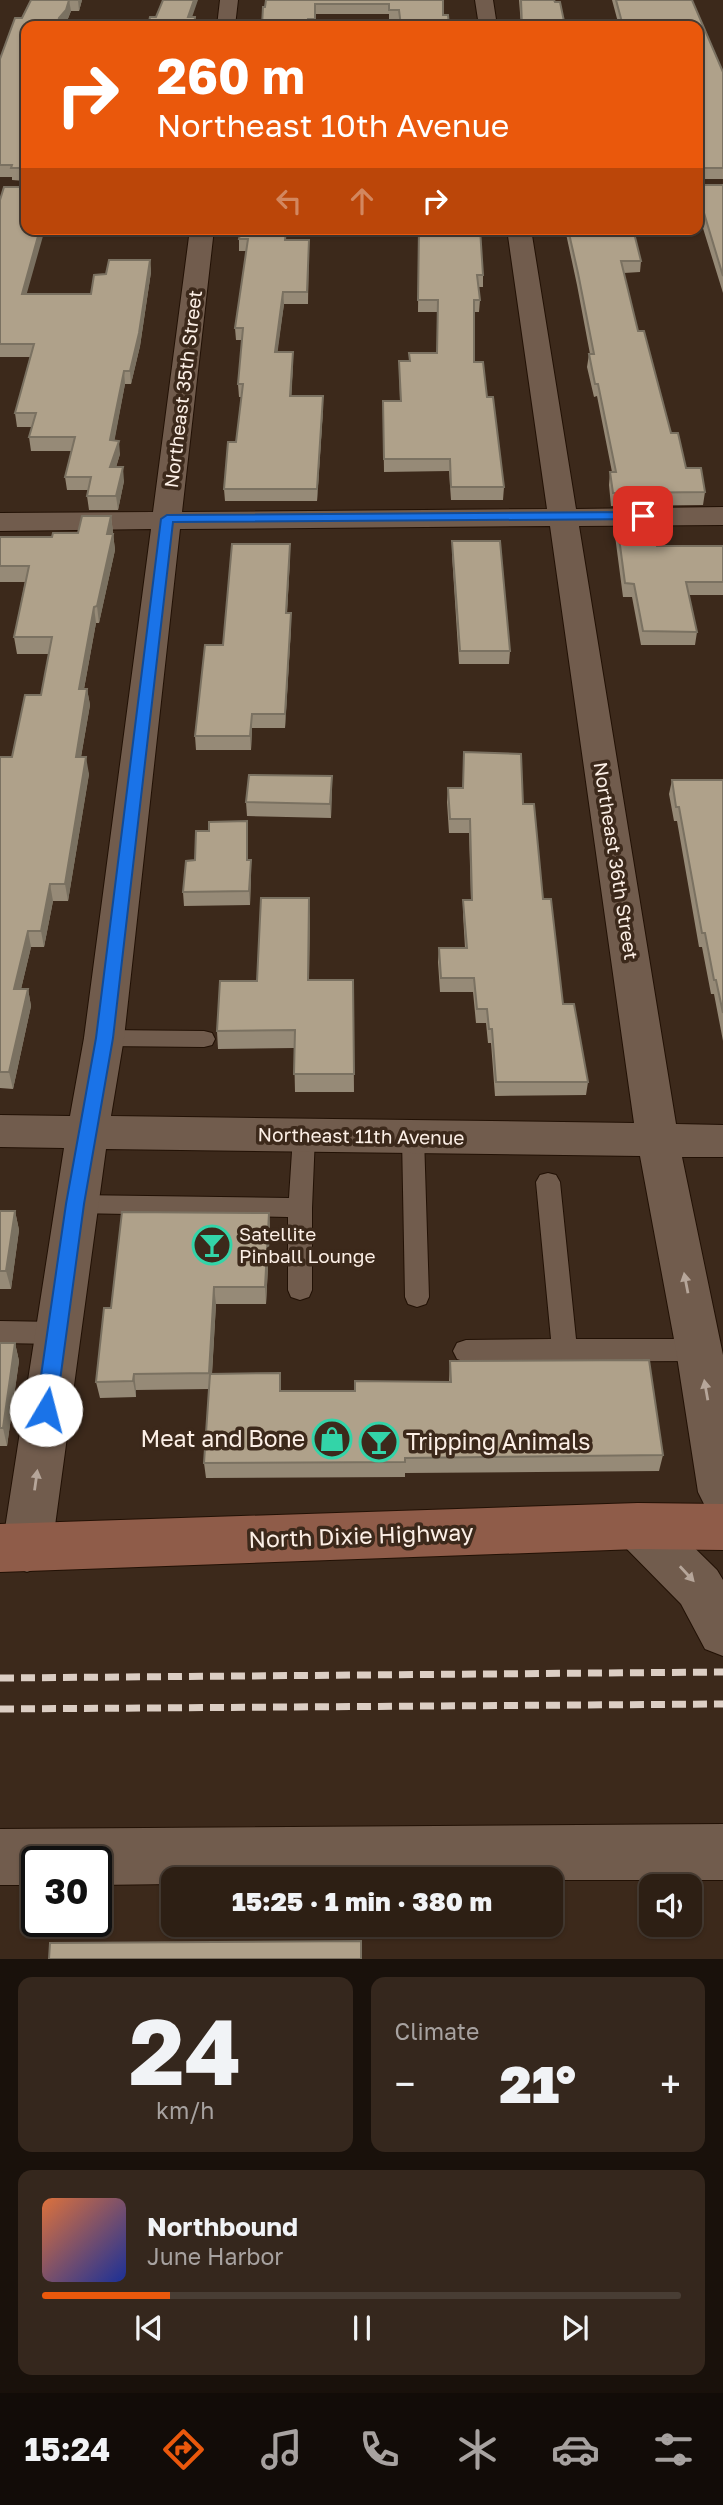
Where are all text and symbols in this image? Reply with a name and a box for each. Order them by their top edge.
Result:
text: 260 m [157,46,305,105]
icon: right [42,49,133,140]
text: Northeast 10th Avenue [157,106,509,144]
icon: left [270,182,308,220]
icon: ahead [343,182,381,220]
icon: right [416,182,454,220]
street label: Northeast 35th Street [159,289,206,489]
pin [613,486,673,546]
icon: arrive [624,497,662,535]
street label: Northeast 36th Street [589,760,643,961]
street label: Northeast 11th Avenue [258,1122,465,1149]
place label: Satellite Pinball Lounge [239,1222,375,1267]
bar icon: Satellite Pinball Lounge [191,1224,233,1266]
one-way arrow [680,1272,691,1294]
position arrow [9,1373,83,1447]
one-way arrow [700,1379,711,1401]
shop icon: Meat and Bone [311,1418,353,1460]
bar icon: Tripping Animals [358,1421,400,1463]
place label: Meat and Bone [140,1424,305,1452]
place label: Tripping Animals [406,1427,590,1455]
one-way arrow [31,1469,42,1491]
street label: North Dixie Highway [248,1517,474,1553]
one-way arrow [679,1565,695,1583]
speed limit sign: 30 [21,1846,112,1937]
map controls [639,1874,702,1937]
button: sound [639,1874,702,1937]
text: 15:25 · 1 min · 380 m [232,1886,492,1917]
text: 24 [129,1996,241,2105]
text: Climate [395,2017,479,2045]
text: 21° [499,2052,576,2114]
text: − [395,2061,415,2106]
text: + [660,2061,681,2106]
text: km/h [156,2096,215,2124]
text: Northbound [147,2211,298,2242]
text: June Harbor [147,2242,283,2270]
icon: previous [130,2309,168,2347]
icon: pause [343,2309,381,2347]
icon: next [556,2309,594,2347]
icon: directions [159,2425,208,2474]
icon: music [257,2425,306,2474]
icon: phone [355,2425,404,2474]
icon: climate [453,2425,502,2474]
icon: car [551,2425,600,2474]
icon: filters [649,2425,698,2474]
text: 15:24 [25,2430,110,2468]

